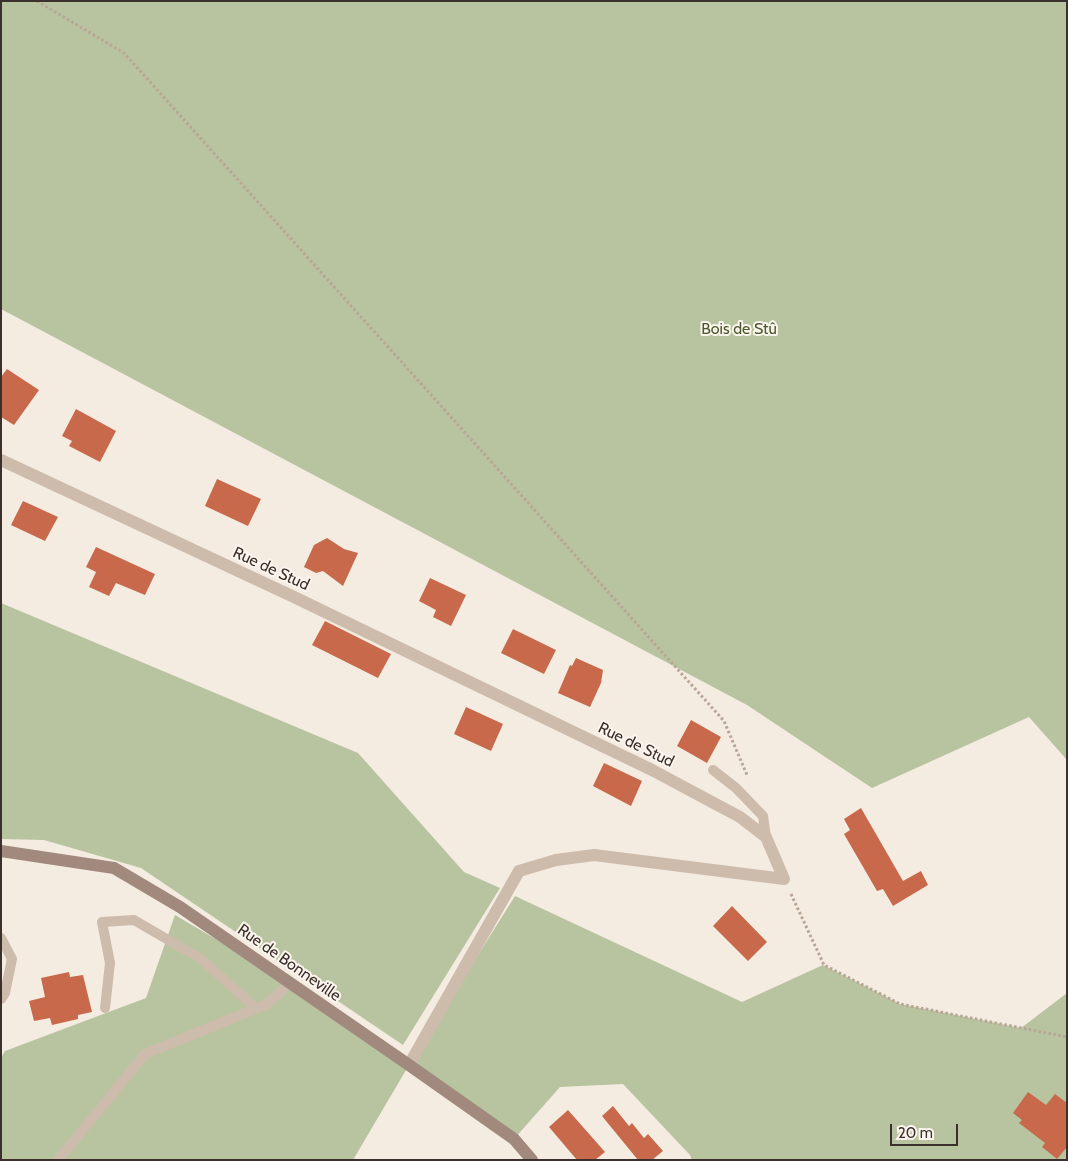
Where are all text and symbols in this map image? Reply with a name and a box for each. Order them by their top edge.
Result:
park label: Bois de Stû [701,319,777,339]
street label: Rue de Stud [230,543,312,595]
street label: Rue de Stud [595,718,677,772]
street label: Rue de Bonneville [234,920,344,1006]
scale bar [893,1114,960,1146]
text: 20 m [898,1124,933,1142]

